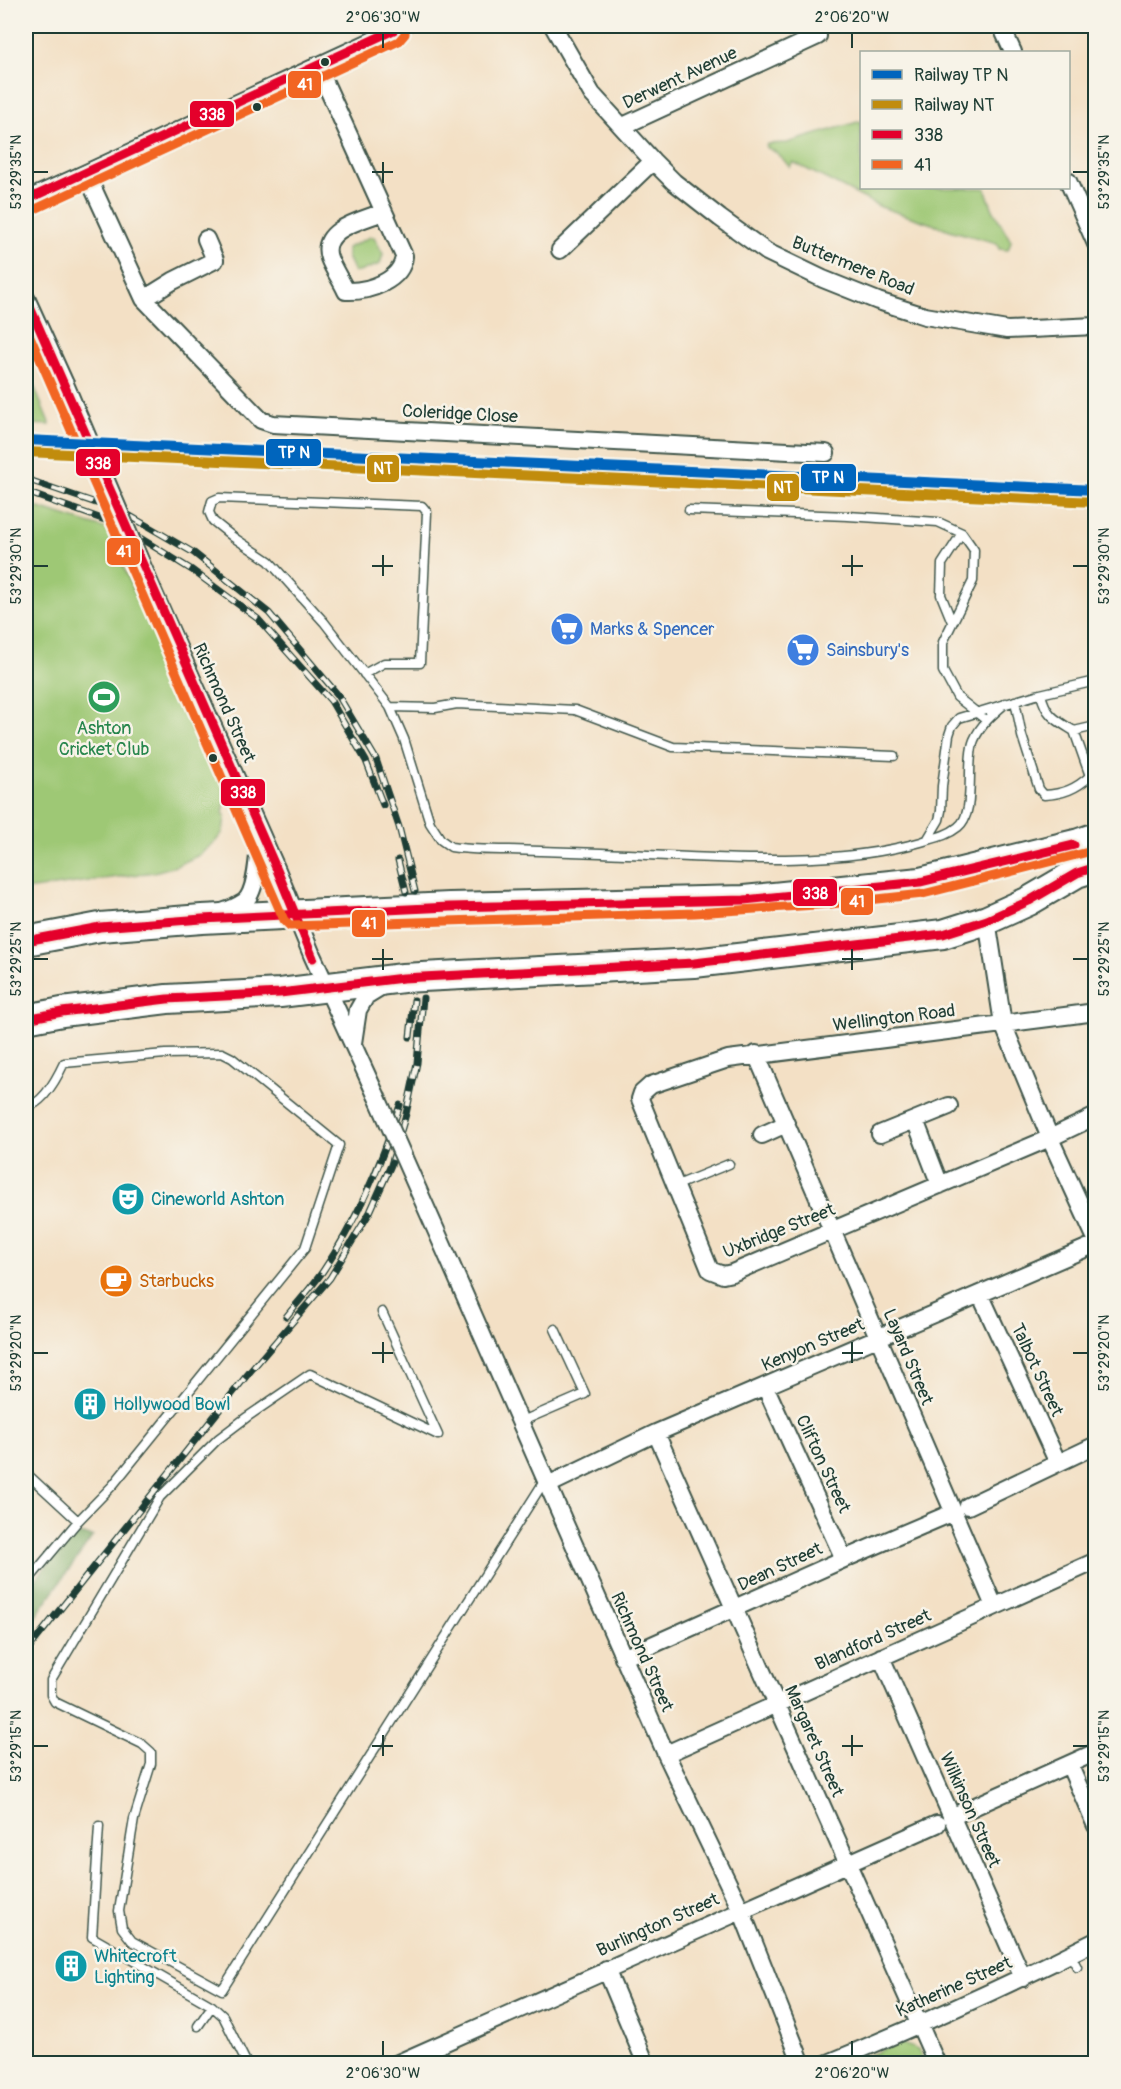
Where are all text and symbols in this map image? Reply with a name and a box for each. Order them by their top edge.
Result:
text: 2°06'30"W [346,8,420,27]
text: 2°06'20"W [815,8,889,27]
street label: Derwent Avenue [619,41,741,115]
legend [860,51,1070,189]
unlabelled marker [319,56,331,68]
text: Railway TP N [914,64,1008,87]
line badge: 41 [287,70,322,99]
text: 41 [297,75,313,95]
text: Railway NT [914,94,995,117]
line badge: 338 [189,100,235,128]
unlabelled marker [251,101,263,113]
text: 338 [199,105,225,125]
text: 338 [914,124,943,147]
text: 53°29'35"N [7,135,26,209]
text: 53°29'35"N [1095,135,1114,209]
text: 41 [914,154,931,177]
street label: Buttermere Road [788,231,918,301]
street label: Coleridge Close [401,399,519,429]
line badge: TP N [265,438,322,467]
text: TP N [277,443,310,463]
line badge: 338 [75,448,121,477]
text: 338 [85,454,111,474]
line badge: NT [366,454,400,483]
text: NT [373,459,393,479]
line badge: TP N [800,463,857,492]
text: TP N [811,468,844,488]
line badge: NT [766,473,800,502]
text: NT [773,478,793,498]
text: 53°29'30"N [7,528,26,605]
text: 53°29'30"N [1095,528,1114,605]
line badge: 41 [106,537,141,566]
text: 41 [116,542,132,562]
supermarket icon: Marks & Spencer [549,611,585,647]
place label: Marks & Spencer [590,618,715,641]
supermarket icon: Sainsbury's [785,632,821,668]
place label: Sainsbury's [826,639,909,662]
street label: Richmond Street [187,640,261,767]
sports icon: Ashton Cricket Club [86,679,122,715]
place label: Ashton Cricket Club [59,717,150,761]
unlabelled marker [207,752,219,764]
line badge: 338 [220,778,266,807]
text: 338 [230,783,256,803]
line badge: 338 [792,878,838,907]
text: 338 [802,884,828,904]
line badge: 41 [840,887,874,916]
text: 41 [849,892,865,912]
line badge: 41 [351,909,386,938]
text: 41 [361,914,377,934]
text: 53°29'25"N [7,922,26,996]
text: 53°29'25"N [1095,922,1114,996]
street label: Wellington Road [831,999,957,1037]
theatre icon: Cineworld Ashton [110,1181,146,1217]
place label: Cineworld Ashton [151,1188,285,1211]
street label: Uxbridge Street [720,1198,839,1264]
cafe icon: Starbucks [98,1263,134,1299]
place label: Starbucks [139,1270,214,1293]
street label: Layard Street [877,1305,939,1409]
street label: Kenyon Street [758,1313,868,1377]
text: 53°29'20"N [7,1314,26,1392]
text: 53°29'20"N [1095,1314,1114,1392]
street label: Talbot Street [1005,1320,1069,1421]
building icon: Hollywood Bowl [72,1386,108,1422]
place label: Hollywood Bowl [113,1393,231,1416]
street label: Clifton Street [790,1411,856,1517]
street label: Dean Street [734,1537,827,1597]
street label: Richmond Street [605,1589,679,1716]
street label: Blandford Street [811,1604,935,1676]
street label: Margaret Street [779,1681,849,1801]
text: 53°29'15"N [7,1710,26,1782]
text: 53°29'15"N [1095,1710,1114,1782]
street label: Wilkinson Street [934,1749,1006,1872]
street label: Burlington Street [593,1887,724,1962]
place label: Whitecroft Lighting [94,1945,178,1989]
building icon: Whitecroft Lighting [53,1948,89,1984]
street label: Katherine Street [892,1951,1016,2023]
text: 2°06'30"W [346,2064,420,2083]
text: 2°06'20"W [815,2064,889,2083]

